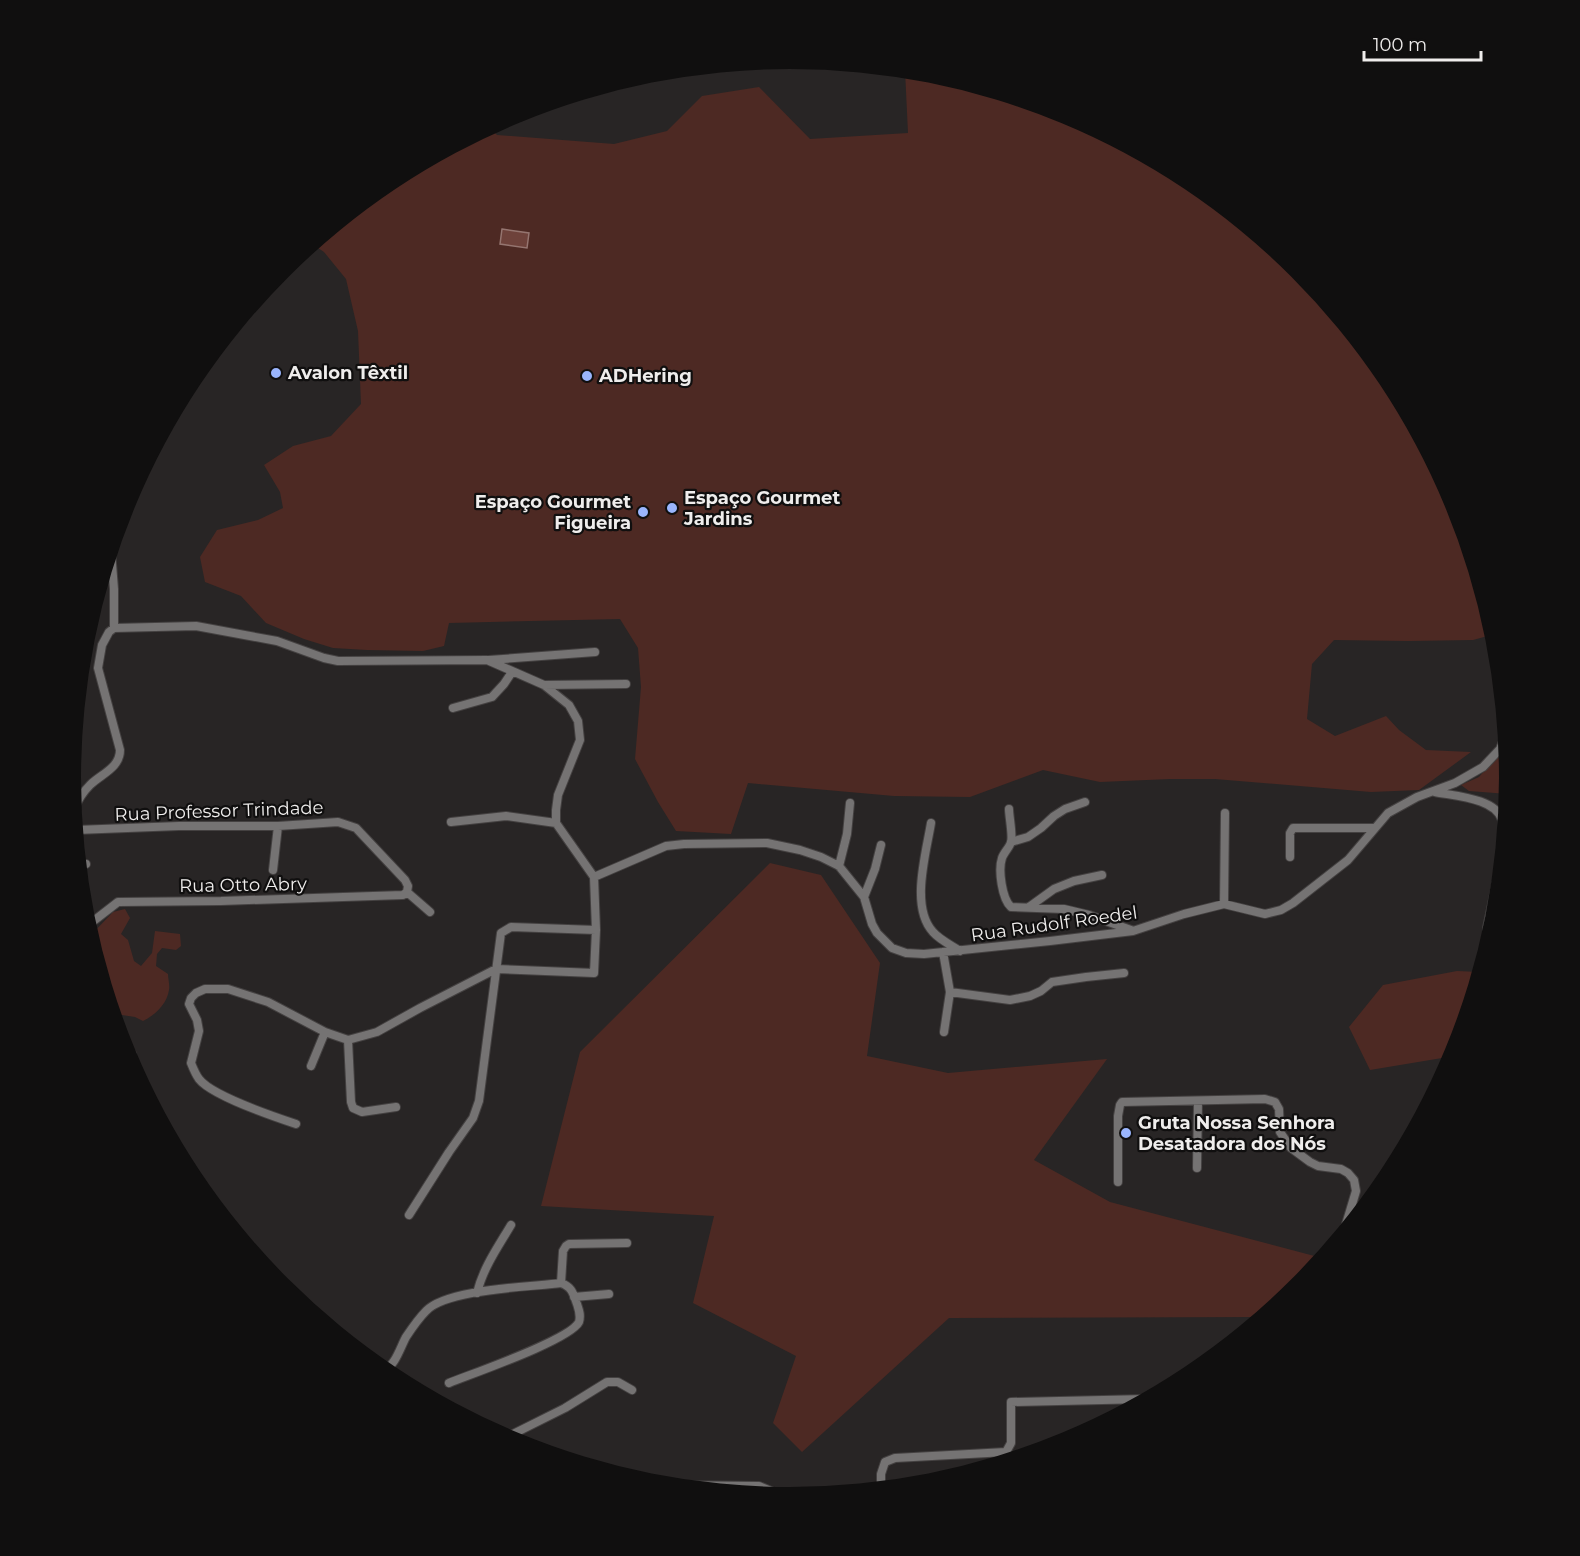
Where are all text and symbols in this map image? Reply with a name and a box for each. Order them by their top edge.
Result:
scale bar [1364,24,1481,62]
text: 100 m [1373,34,1427,56]
place label: Avalon Têxtil [287,362,408,384]
place label: ADHering [598,365,692,387]
marker: Avalon Têxtil [269,366,283,380]
marker: ADHering [580,369,594,383]
place label: Espaço Gourmet Jardins [683,487,840,530]
place label: Espaço Gourmet Figueira [475,491,631,534]
marker: Espaço Gourmet Jardins [665,501,679,515]
marker: Espaço Gourmet Figueira [636,505,650,519]
street label: Rua Professor Trindade [114,796,324,826]
street label: Rua Otto Abry [179,873,307,897]
street label: Rua Rudolf Roedel [969,901,1139,947]
place label: Gruta Nossa Senhora Desatadora dos Nós [1138,1112,1335,1155]
marker: Gruta Nossa Senhora Desatadora dos Nós [1119,1126,1133,1140]

